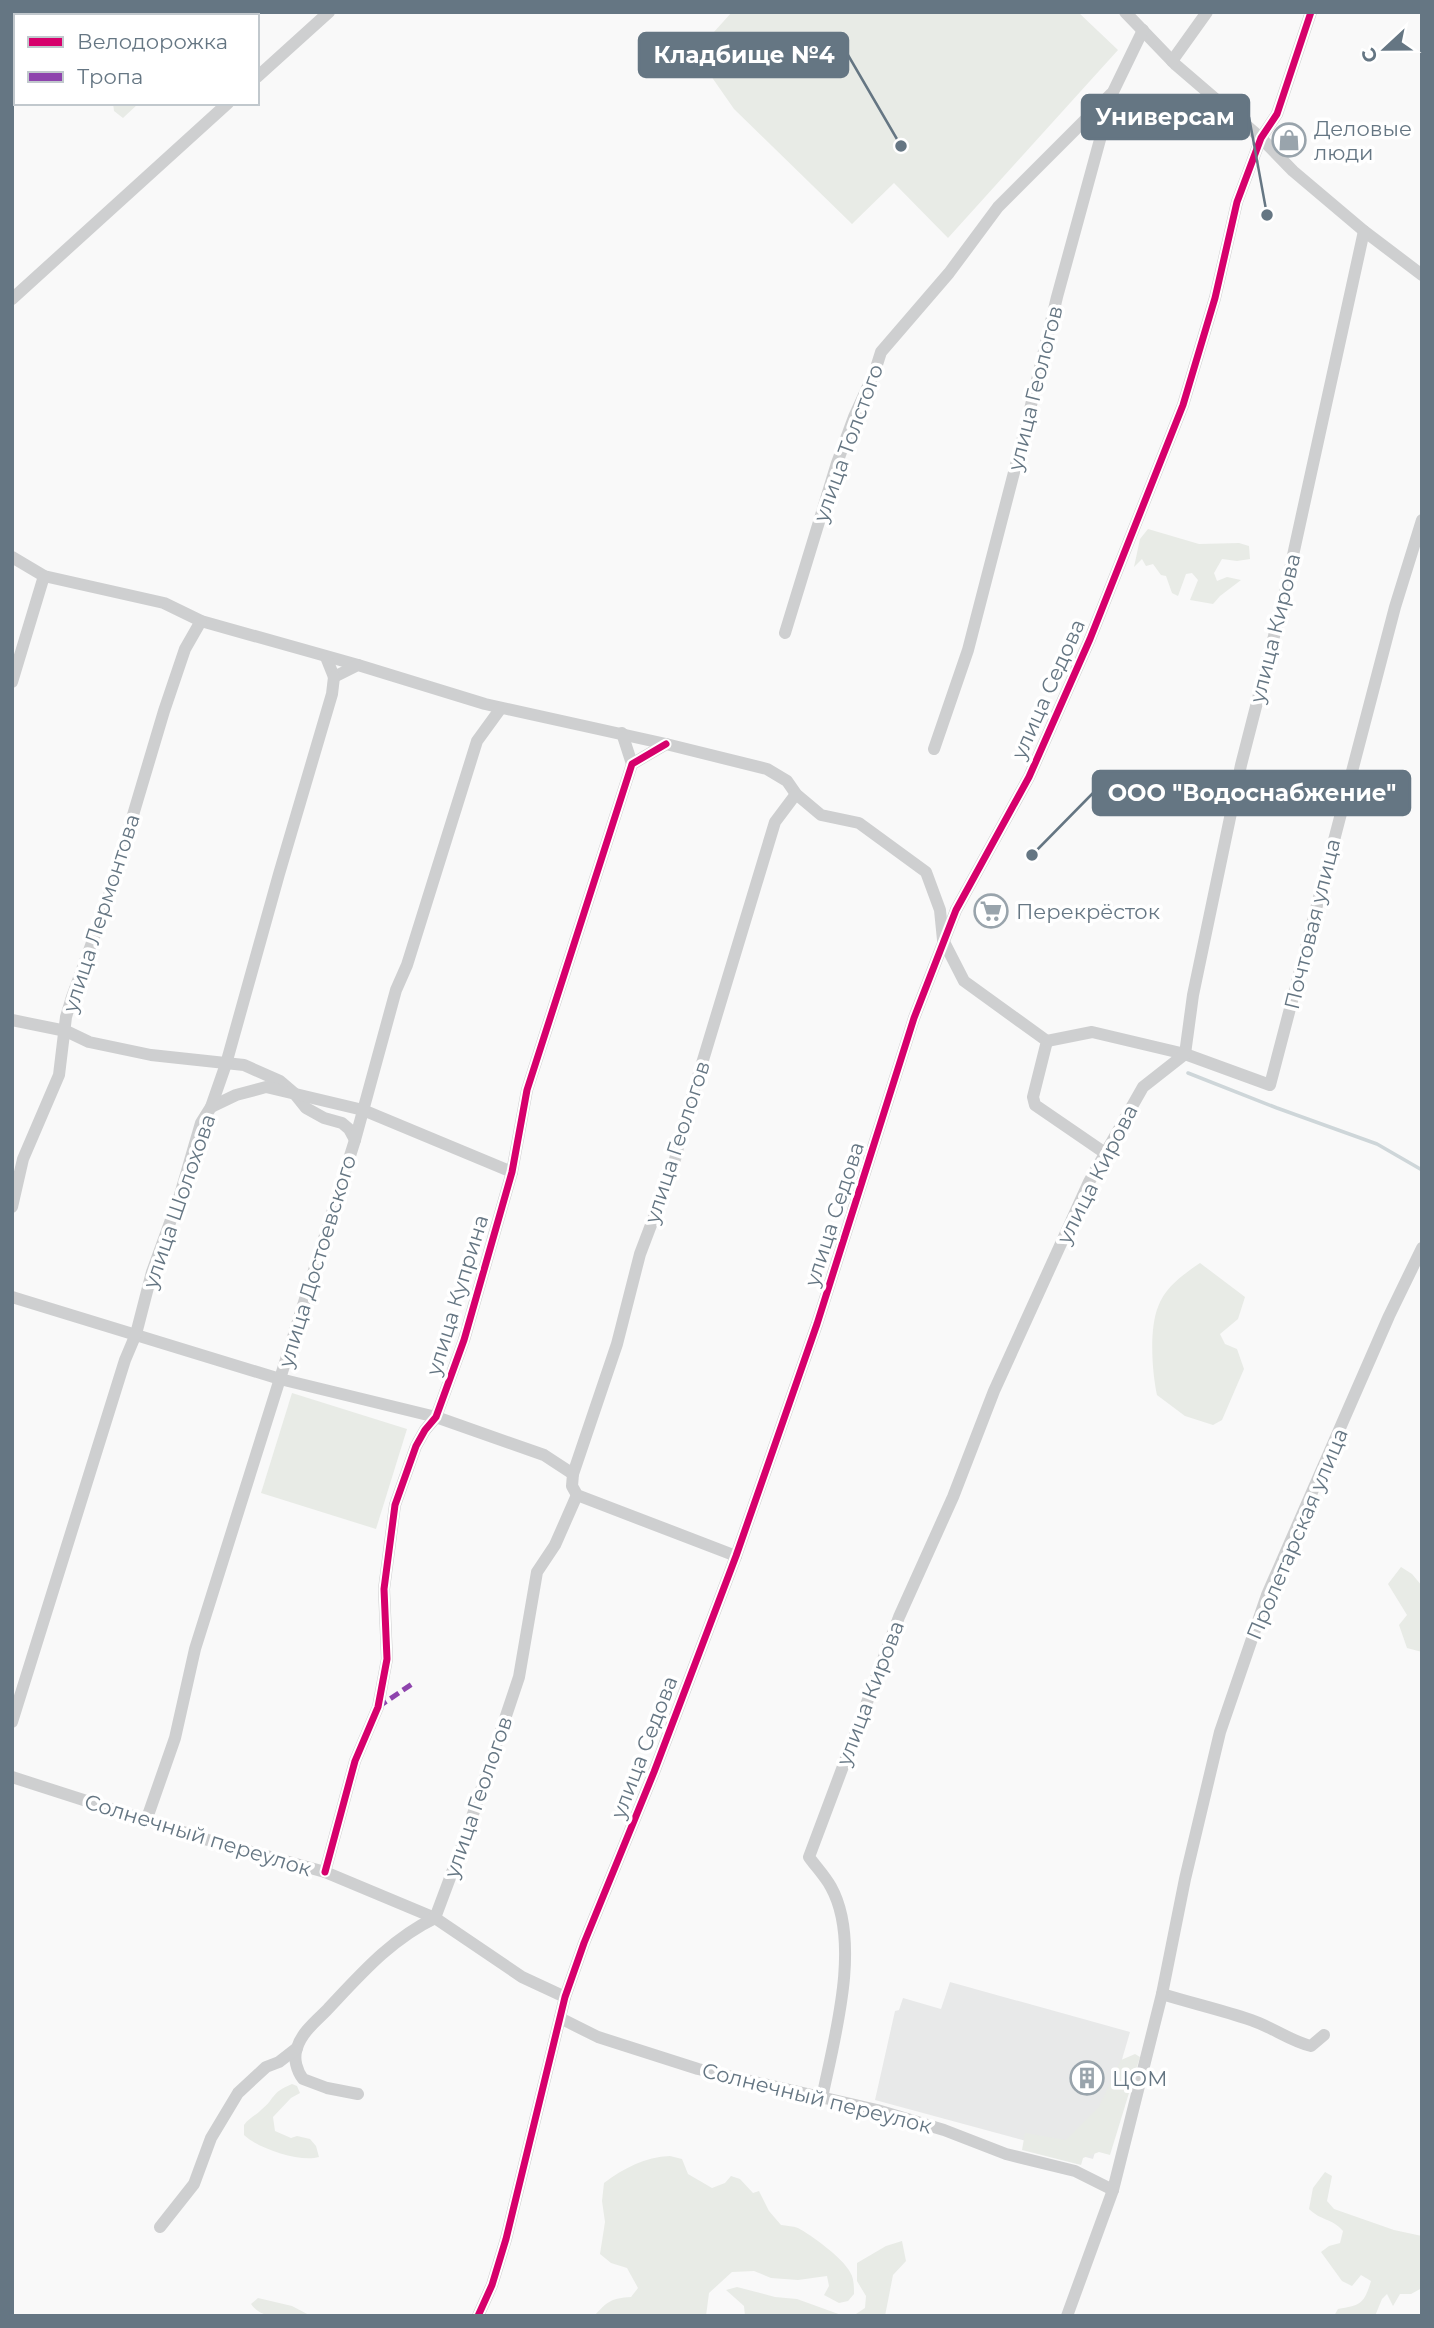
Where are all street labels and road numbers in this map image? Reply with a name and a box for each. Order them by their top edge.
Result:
street label: улица Геологов [1002,303,1068,474]
street label: улица Толстого [808,361,888,526]
street label: улица Кирова [1244,551,1306,706]
street label: улица Седова [1006,615,1090,764]
street label: улица Лермонтова [57,811,145,1016]
street label: Почтовая улица [1279,836,1345,1012]
street label: улица Геологов [639,1058,715,1227]
street label: улица Кирова [1051,1100,1143,1249]
street label: улица Шолохова [137,1111,221,1292]
street label: улица Седова [799,1139,869,1290]
street label: улица Достоевского [272,1152,361,1371]
street label: улица Куприна [420,1212,493,1379]
street label: Пролетарская улица [1241,1425,1353,1643]
street label: улица Кирова [831,1617,909,1770]
street label: улица Седова [605,1672,683,1823]
street label: улица Геологов [438,1713,517,1882]
street label: Солнечный переулок [82,1789,314,1881]
street label: Солнечный переулок [700,2057,934,2139]

